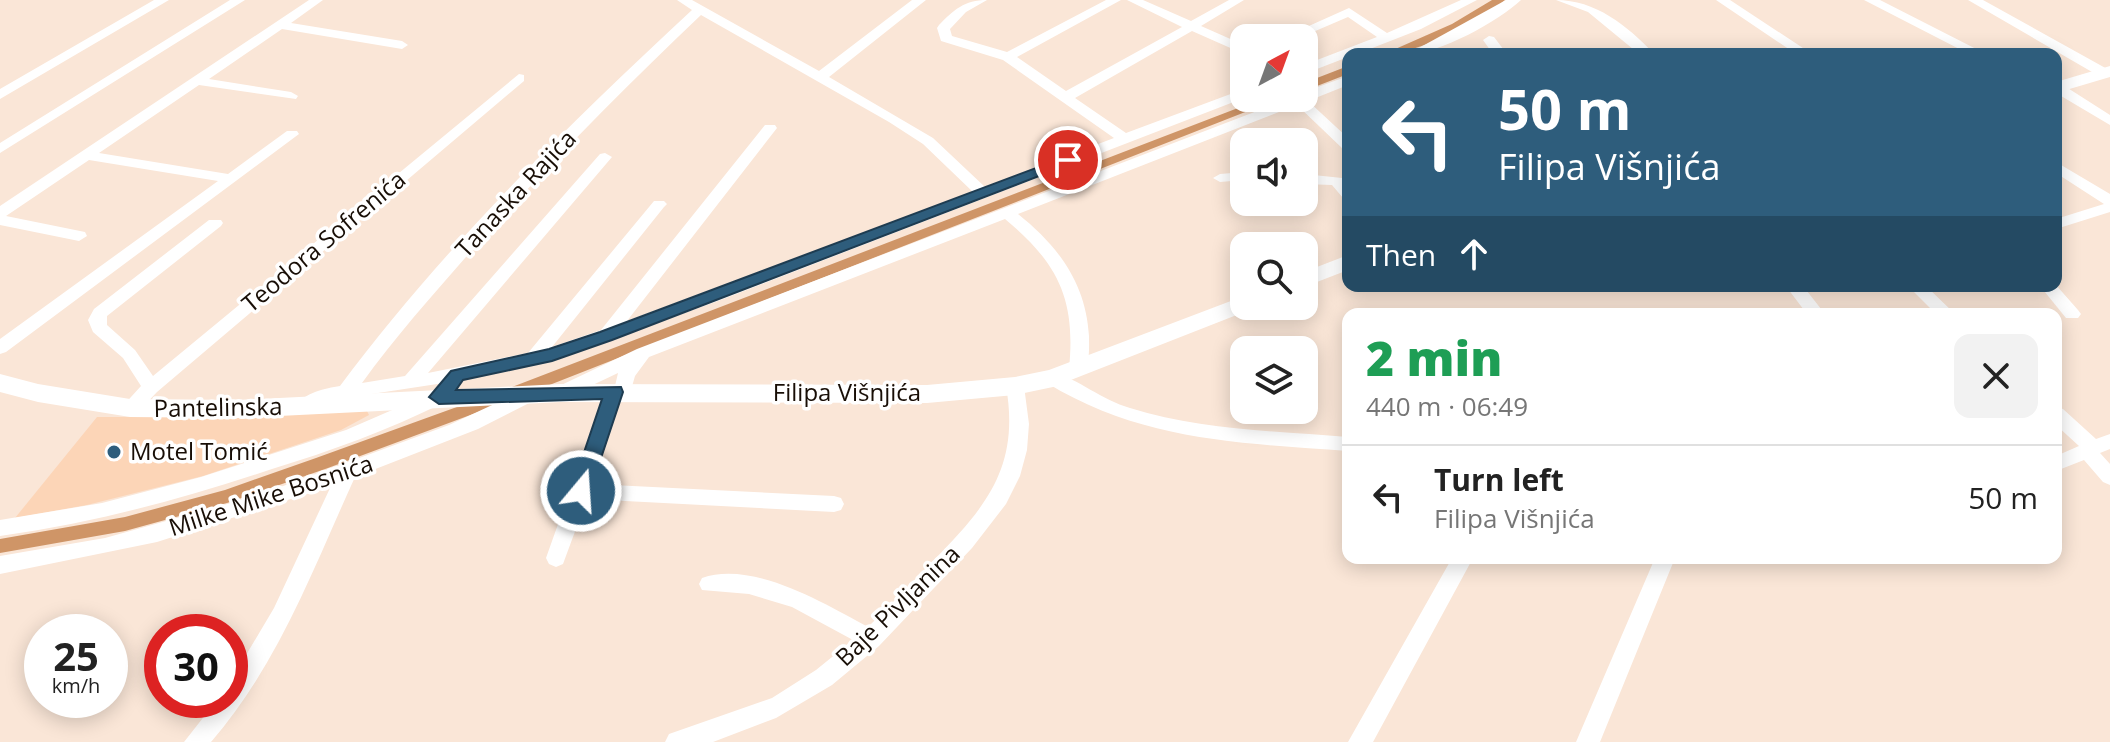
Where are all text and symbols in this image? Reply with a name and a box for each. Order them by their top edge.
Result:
north arrow [1230,24,1318,112]
map controls [1230,24,1318,424]
text: 50 m [1498,70,1632,146]
icon: left [1366,80,1470,184]
street label: Tanaska Rajića [447,122,583,264]
pin [1034,126,1102,194]
button: sound [1230,128,1318,216]
icon: arrive [1046,138,1090,182]
text: Filipa Višnjića [1498,142,1720,191]
street label: Teodora Sofrenića [234,163,412,319]
button: search [1230,232,1318,320]
icon: ahead [1452,232,1496,276]
text: Then [1366,234,1436,275]
text: 2 min [1366,325,1502,390]
button: close [1954,334,2038,418]
button: layers [1230,336,1318,424]
street label: Filipa Višnjića [773,375,921,408]
text: 440 m · 06:49 [1366,388,1528,424]
street label: Pantelinska [153,389,283,424]
place label: Motel Tomić [130,434,268,467]
marker: Motel Tomić [105,443,123,461]
street label: Milke Mike Bosnića [164,446,377,543]
position arrow [539,449,623,533]
text: Turn left [1434,459,1564,500]
icon: left [1366,475,1410,519]
text: 50 m [1968,477,2038,518]
text: Filipa Višnjića [1434,500,1595,536]
street label: Baje Pivljanina [827,537,966,673]
speed limit sign: 30 [144,614,248,718]
text: 25 [53,628,99,683]
text: km/h [52,672,100,699]

